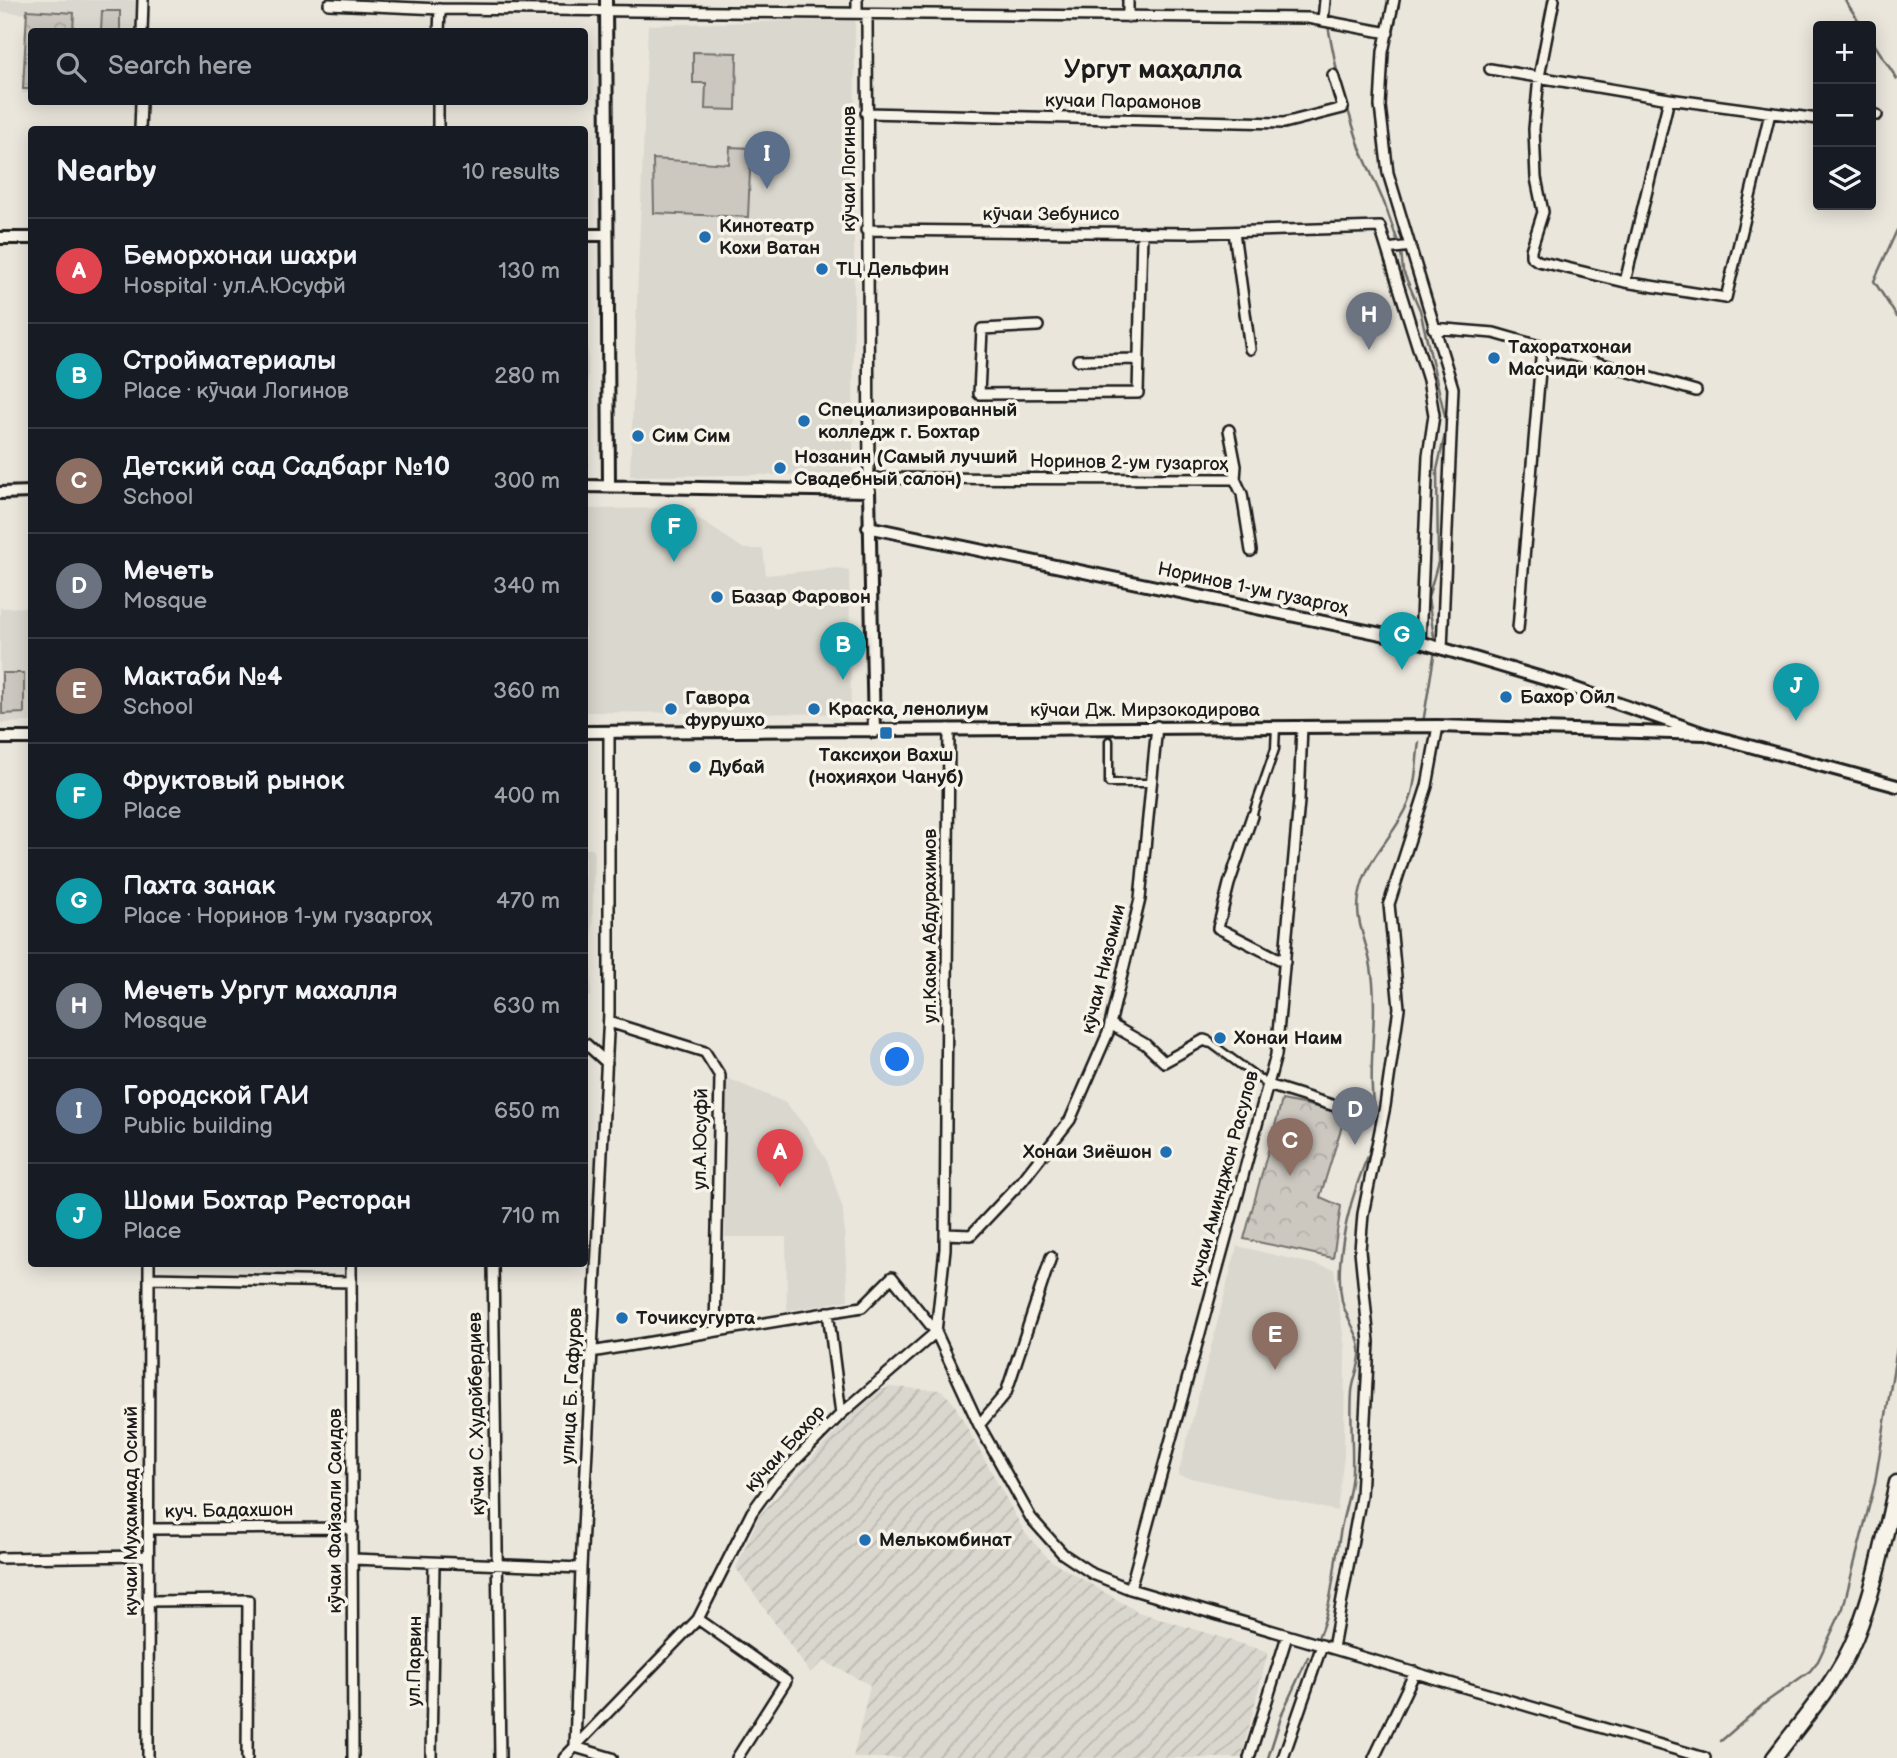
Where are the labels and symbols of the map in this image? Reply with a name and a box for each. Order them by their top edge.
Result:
district label: Ургут маҳалла [1064,55,1243,86]
street label: кучаи Парамонов [1045,89,1201,115]
street label: кӯчаи Логинов [838,106,861,232]
pin: I [744,131,790,189]
street label: кӯчаи Зебунисо [983,203,1119,226]
place label: Кинотеатр Кохи Ватан [719,215,820,260]
marker: Кинотеатр Кохи Ватан [697,229,713,245]
place label: ТЦ Дельфин [836,258,949,281]
marker: ТЦ Дельфин [814,261,830,277]
pin: H [1346,292,1392,350]
place label: Тахоратхонаи Масчиди калон [1508,336,1646,381]
marker: Тахоратхонаи Масчиди калон [1486,350,1502,366]
place label: Специализированный колледж г. Бохтар [818,399,1017,444]
marker: Специализированный колледж г. Бохтар [796,413,812,429]
place label: Сим Сим [652,425,730,448]
marker: Сим Сим [630,428,646,444]
place label: Нозанин (Самый лучший Свадебный салон) [794,446,1018,491]
street label: Норинов 2-ум гузаргоҳ [1030,450,1229,476]
marker: Нозанин (Самый лучший Свадебный салон) [772,460,788,476]
pin: F [651,504,697,562]
street label: Норинов 1-ум гузаргоҳ [1155,558,1351,620]
place label: Базар Фаровон [731,586,871,609]
marker: Базар Фаровон [709,589,725,605]
pin: G [1379,612,1425,670]
pin: B [820,622,866,680]
pin: J [1773,663,1819,721]
place label: Бахор Ойл [1520,686,1615,709]
place label: Гавора фурушҳо [685,687,765,732]
marker: Бахор Ойл [1498,689,1514,705]
place label: Краска, ленолиум [828,698,989,721]
street label: кӯчаи Дж. Мирзокодирова [1030,699,1260,722]
marker: Гавора фурушҳо [663,701,679,717]
marker: Краска, ленолиум [806,701,822,717]
marker: Таксиҳои Вахш (ноҳияҳои Чануб) [878,725,894,741]
place label: Таксиҳои Вахш (ноҳияҳои Чануб) [808,744,964,789]
place label: Дубай [709,756,765,779]
marker: Дубай [687,759,703,775]
street label: ул.Каюм Абдурахимов [919,829,942,1023]
street label: кӯчаи Низомии [1077,902,1131,1036]
place label: Хонаи Наим [1233,1027,1343,1050]
marker: Хонаи Наим [1212,1030,1228,1046]
your location [880,1042,914,1076]
street label: кучаи Аминджон Расулов [1184,1068,1264,1290]
pin: D [1332,1087,1378,1145]
street label: ул.А.Юсуфй [689,1088,713,1190]
pin: C [1267,1118,1313,1176]
pin: A [757,1129,803,1187]
place label: Хонаи Зиёшон [1022,1141,1152,1164]
marker: Хонаи Зиёшон [1158,1144,1174,1160]
street label: улица Б. Гафуров [556,1307,588,1465]
place label: Точиксугурта [636,1307,756,1330]
marker: Точиксугурта [614,1310,630,1326]
street label: кӯчаи С. Худойбердиев [464,1312,490,1516]
pin: E [1252,1312,1298,1370]
street label: кӯчаи Баҳор [740,1401,830,1497]
street label: кучаи Муҳаммад Осимй [120,1406,143,1616]
street label: кӯчаи Файзали Саидов [324,1408,347,1614]
street label: куч. Бадахшон [164,1498,294,1524]
place label: Мелькомбинат [879,1529,1012,1552]
marker: Мелькомбинат [857,1532,873,1548]
street label: ул.Парвин [403,1615,427,1707]

